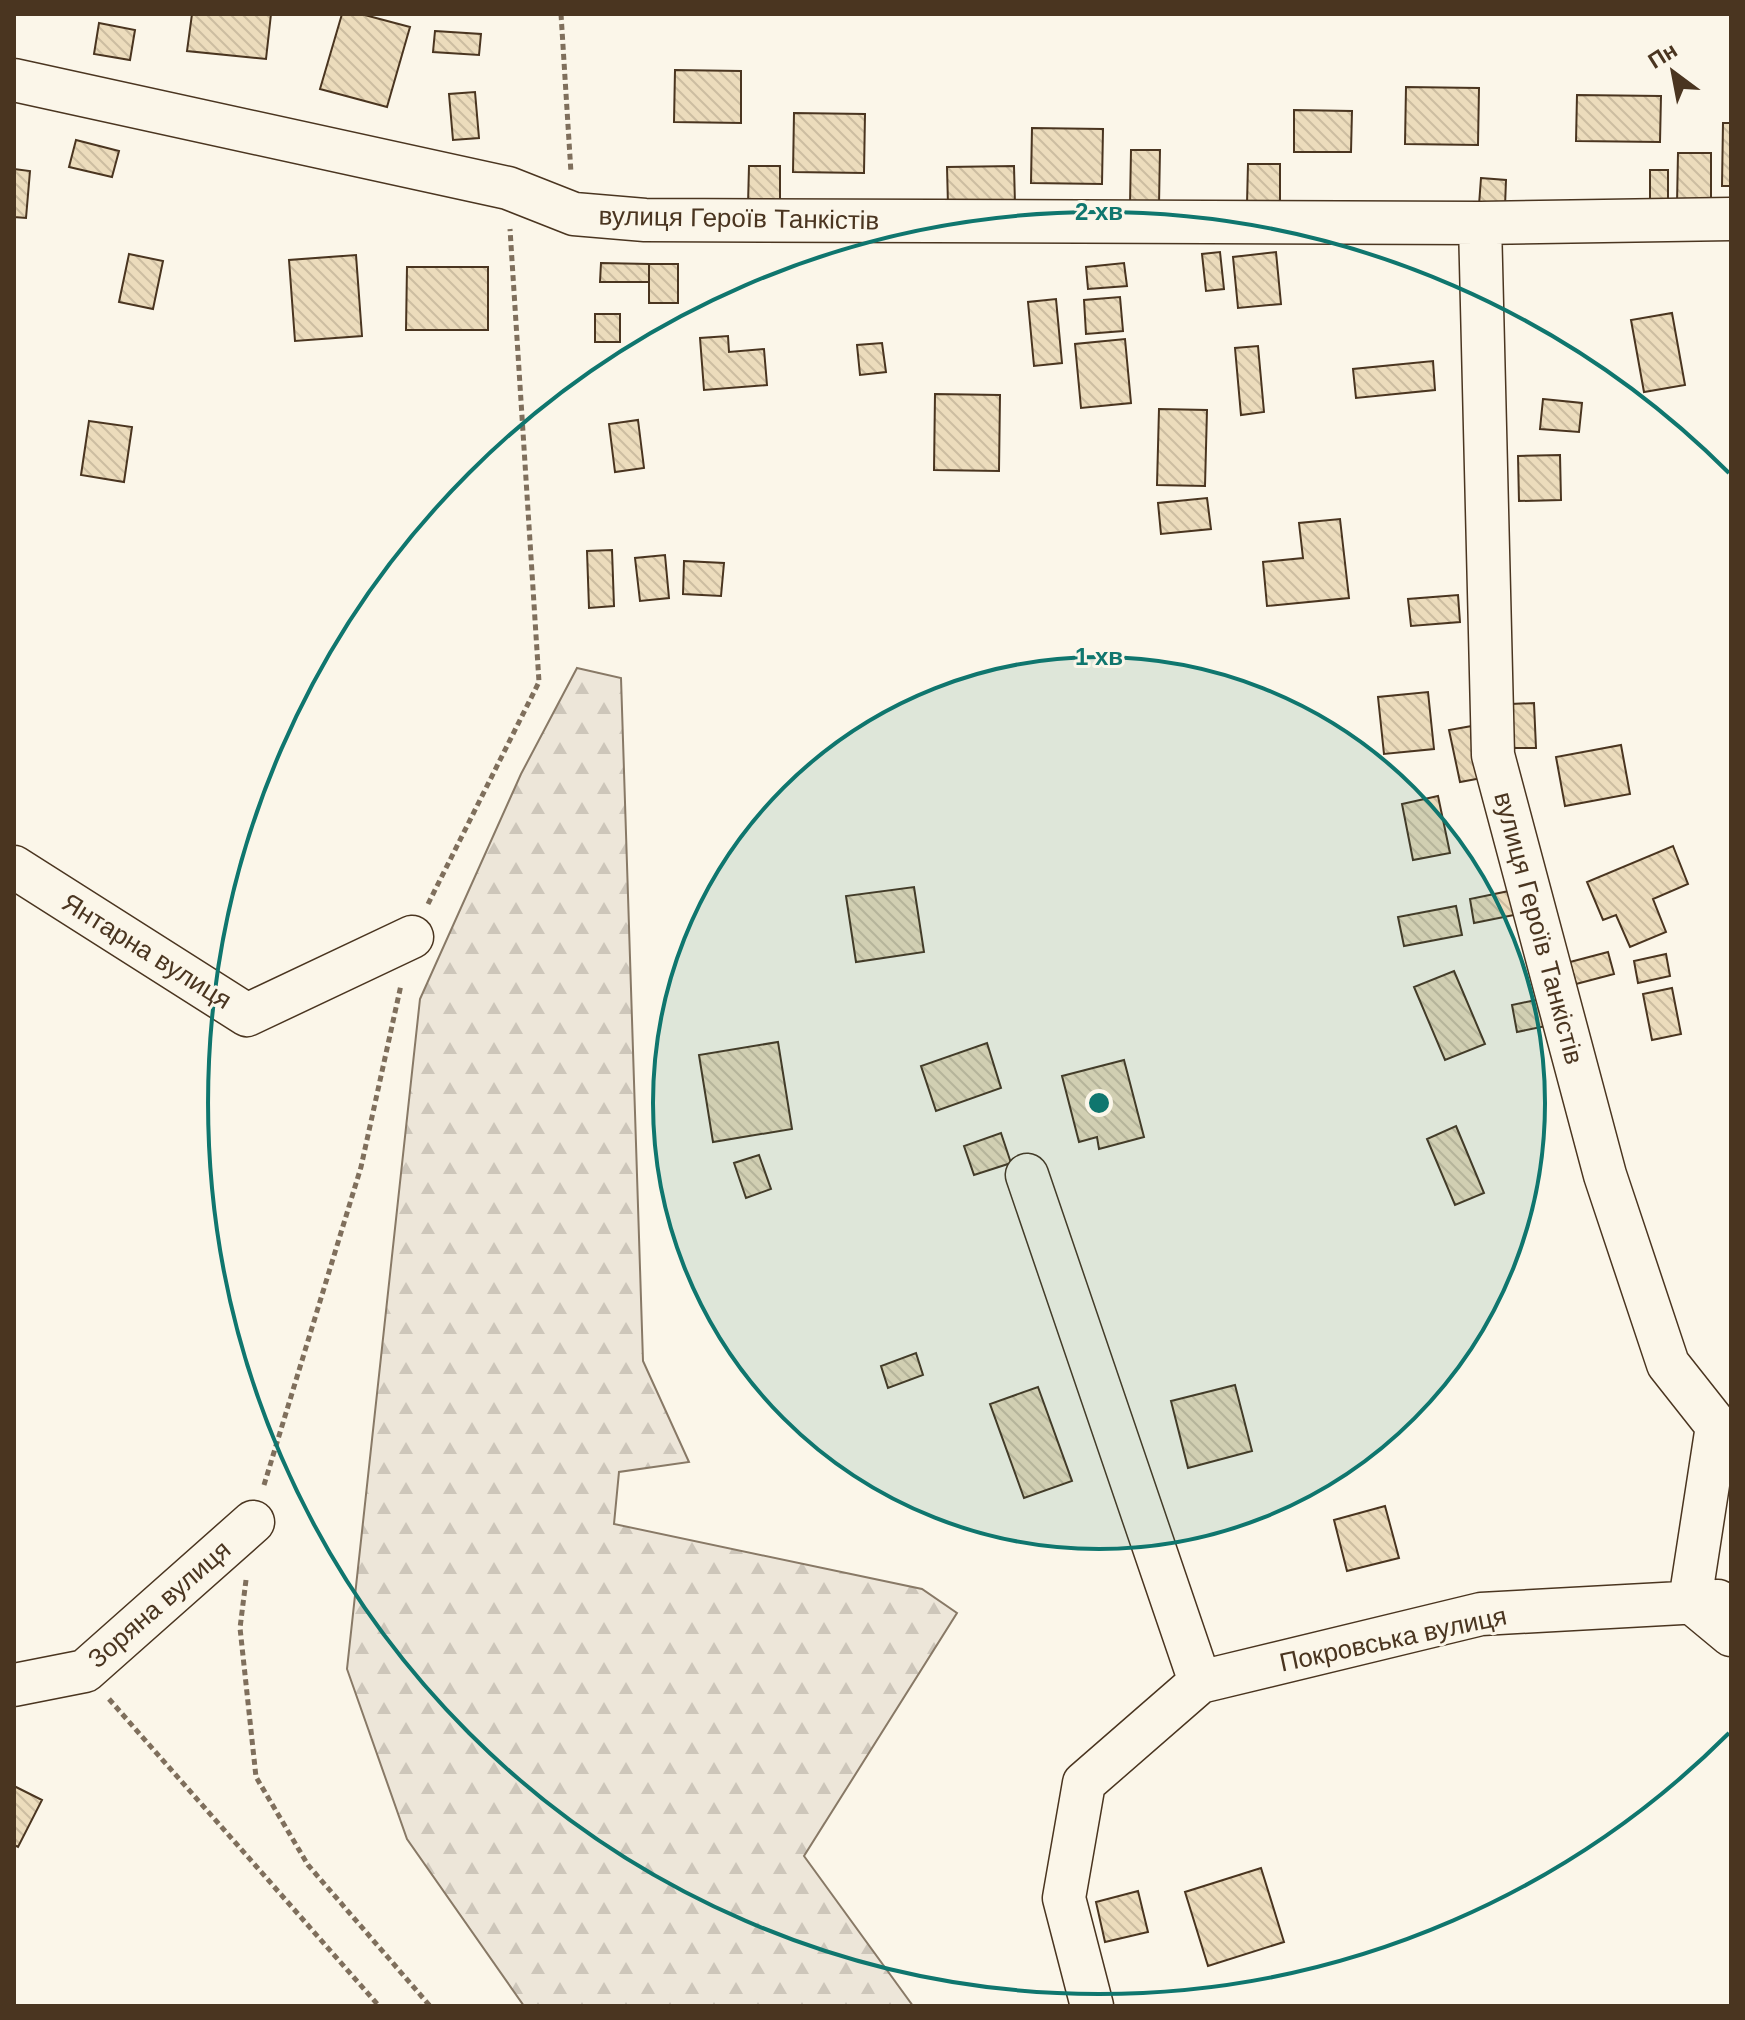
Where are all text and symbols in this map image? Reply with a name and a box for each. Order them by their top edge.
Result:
north arrow [1633,32,1713,112]
text: Пн [1644,37,1682,74]
text: 2 хв [1075,198,1123,225]
street label: вулиця Героїв Танкістів [598,201,880,235]
text: 1 хв [1075,643,1123,670]
street label: вулиця Героїв Танкістів [1488,789,1590,1067]
street label: Янтарна вулиця [57,887,237,1015]
centre of rings [1085,1089,1113,1117]
street label: Зоряна вулиця [82,1534,236,1674]
street label: Покровська вулиця [1277,1600,1509,1678]

